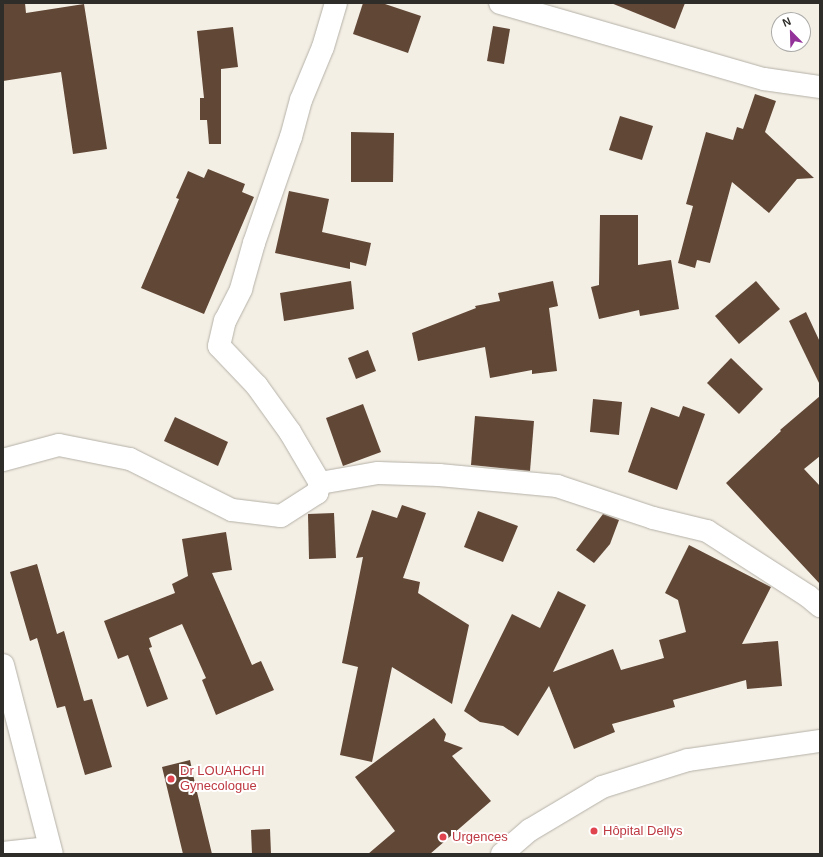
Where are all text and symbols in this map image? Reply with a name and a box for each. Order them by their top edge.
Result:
north arrow [771,12,811,52]
text: N [781,15,793,29]
place label: Dr LOUAHCHI Gynecologue [180,764,265,795]
marker: Dr LOUAHCHI Gynecologue [165,773,177,785]
place label: Hôpital Dellys [603,823,682,839]
marker: Hôpital Dellys [588,825,600,837]
place label: Urgences [452,829,508,845]
marker: Urgences [437,831,449,843]

